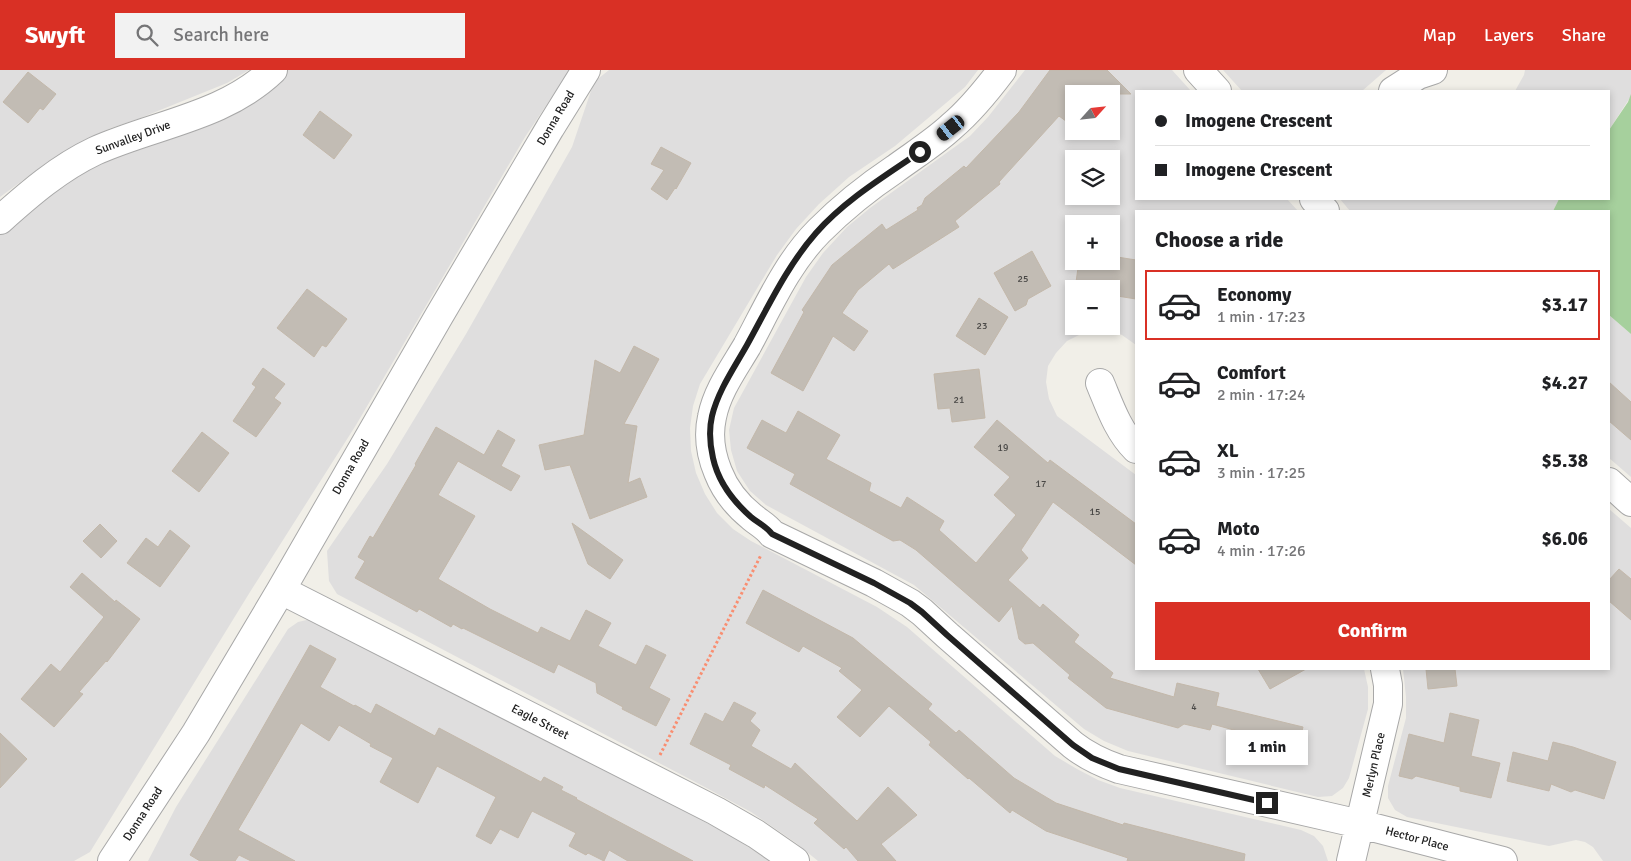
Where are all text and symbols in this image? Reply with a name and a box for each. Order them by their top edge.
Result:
search box [115,13,465,58]
text: Swyft [25,20,85,50]
icon: search [133,21,161,49]
text: Search here [173,23,269,47]
text: Map [1423,24,1456,46]
text: Layers [1484,24,1534,46]
text: Share [1562,24,1606,46]
north arrow [1065,85,1120,140]
map controls [1065,85,1120,335]
street label: Donna Road [534,88,578,148]
text: Imogene Crescent [1185,109,1332,133]
car [934,113,967,143]
street label: Sunvalley Drive [93,117,173,159]
route start [909,141,931,163]
button: layers [1065,150,1120,205]
text: Imogene Crescent [1185,158,1332,182]
button: + [1065,215,1120,270]
text: Choose a ride [1155,226,1283,253]
house number: 25 [1018,273,1028,285]
button: − [1065,280,1120,335]
icon: car [1157,283,1202,328]
text: Economy [1217,283,1291,307]
text: $3.17 [1542,293,1588,317]
text: 1 min · 17:23 [1217,307,1306,327]
house number: 23 [977,320,987,332]
icon: car [1157,361,1202,406]
text: Comfort [1217,361,1286,385]
text: $4.27 [1542,371,1588,395]
text: 2 min · 17:24 [1217,385,1306,405]
house number: 21 [954,394,964,406]
street label: Donna Road [329,437,373,497]
icon: car [1157,439,1202,484]
text: XL [1217,439,1239,463]
house number: 19 [998,442,1008,454]
text: $5.38 [1542,449,1588,473]
text: 3 min · 17:25 [1217,463,1306,483]
house number: 17 [1036,478,1046,490]
house number: 15 [1090,506,1100,518]
icon: car [1157,517,1202,562]
text: Moto [1217,517,1260,541]
text: $6.06 [1542,527,1588,551]
text: 4 min · 17:26 [1217,541,1306,561]
button: Confirm [1155,602,1590,660]
street label: Eagle Street [509,701,571,743]
house number: 4 [1191,701,1197,713]
callout: 1 min [1226,730,1308,766]
street label: Merlyn Place [1359,731,1389,799]
text: 1 min [1248,737,1286,757]
street label: Donna Road [120,784,166,844]
route end [1256,792,1278,814]
street label: Hector Place [1384,823,1450,855]

